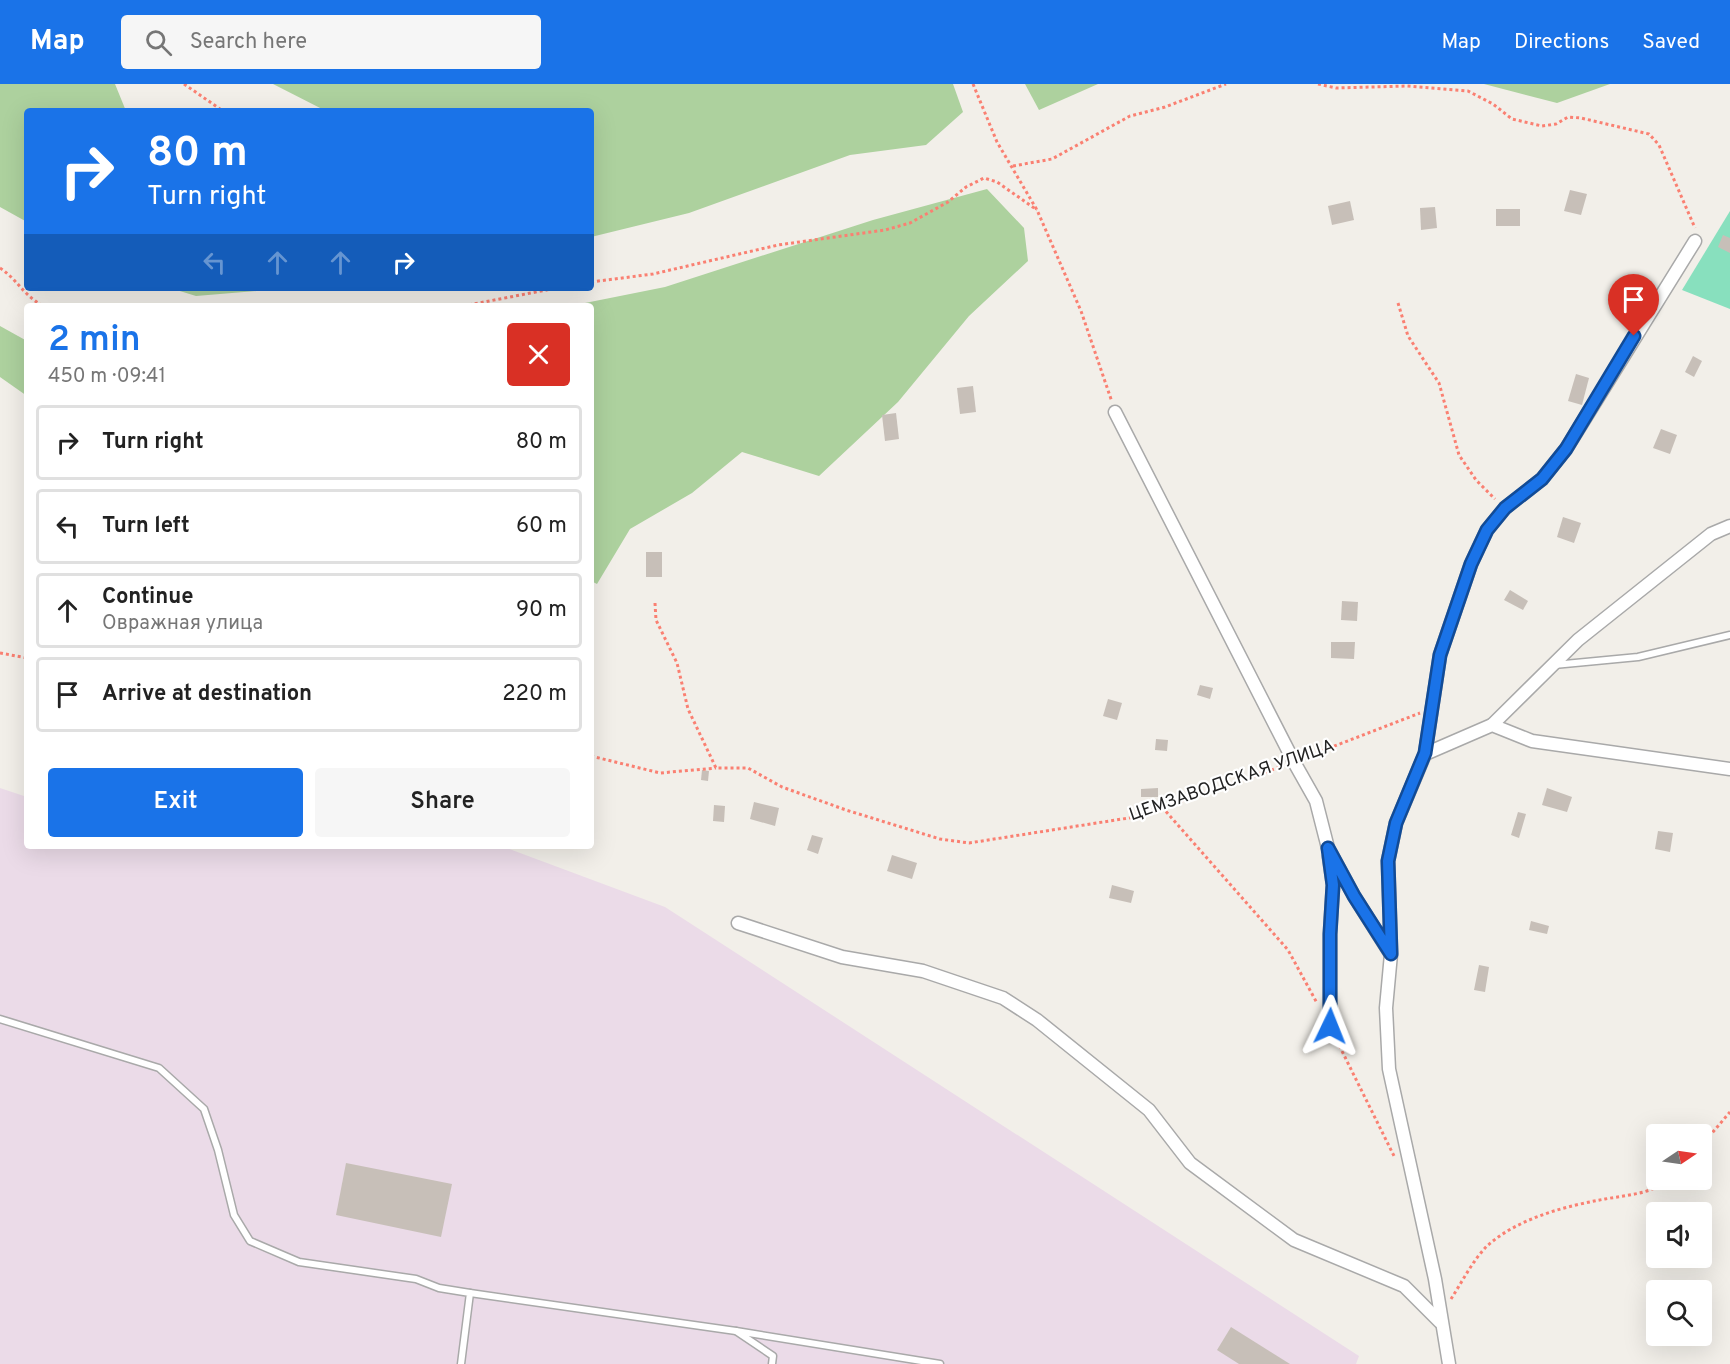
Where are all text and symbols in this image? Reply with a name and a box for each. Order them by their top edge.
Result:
search box [121,15,541,69]
text: Map [30,24,85,60]
icon: search [142,26,175,59]
text: Search here [190,29,307,56]
text: Map [1441,29,1481,56]
text: Directions [1514,29,1609,56]
text: Saved [1642,29,1700,56]
text: 80 m [147,128,248,181]
icon: right [48,132,126,210]
text: Turn right [147,180,266,214]
icon: left [198,246,231,279]
icon: ahead [261,246,294,279]
icon: ahead [324,246,357,279]
icon: right [387,246,420,279]
pin [1608,274,1659,336]
icon: arrive [1617,283,1650,316]
text: 2 min [48,318,141,364]
button: close [507,323,570,386]
text: 450 m · 09:41 [48,364,166,390]
icon: right [51,426,84,459]
text: Turn right [102,429,204,456]
text: 80 m [516,429,567,456]
icon: left [51,510,84,543]
text: Turn left [102,513,190,540]
text: 60 m [516,513,567,540]
text: Continue [102,584,193,611]
icon: ahead [51,594,84,627]
text: 90 m [516,597,567,624]
text: Овражная улица [102,611,263,637]
icon: arrive [51,678,84,711]
text: Arrive at destination [102,681,312,708]
text: 220 m [502,681,567,708]
street label: ЦЕМЗАВОДСКАЯ УЛИЦА [1126,735,1338,827]
button: Exit [48,768,303,837]
button: Share [315,768,570,837]
position arrow [1298,994,1362,1058]
north arrow [1646,1124,1712,1190]
map controls [1646,1124,1712,1346]
button: sound [1646,1202,1712,1268]
button: search [1646,1280,1712,1346]

